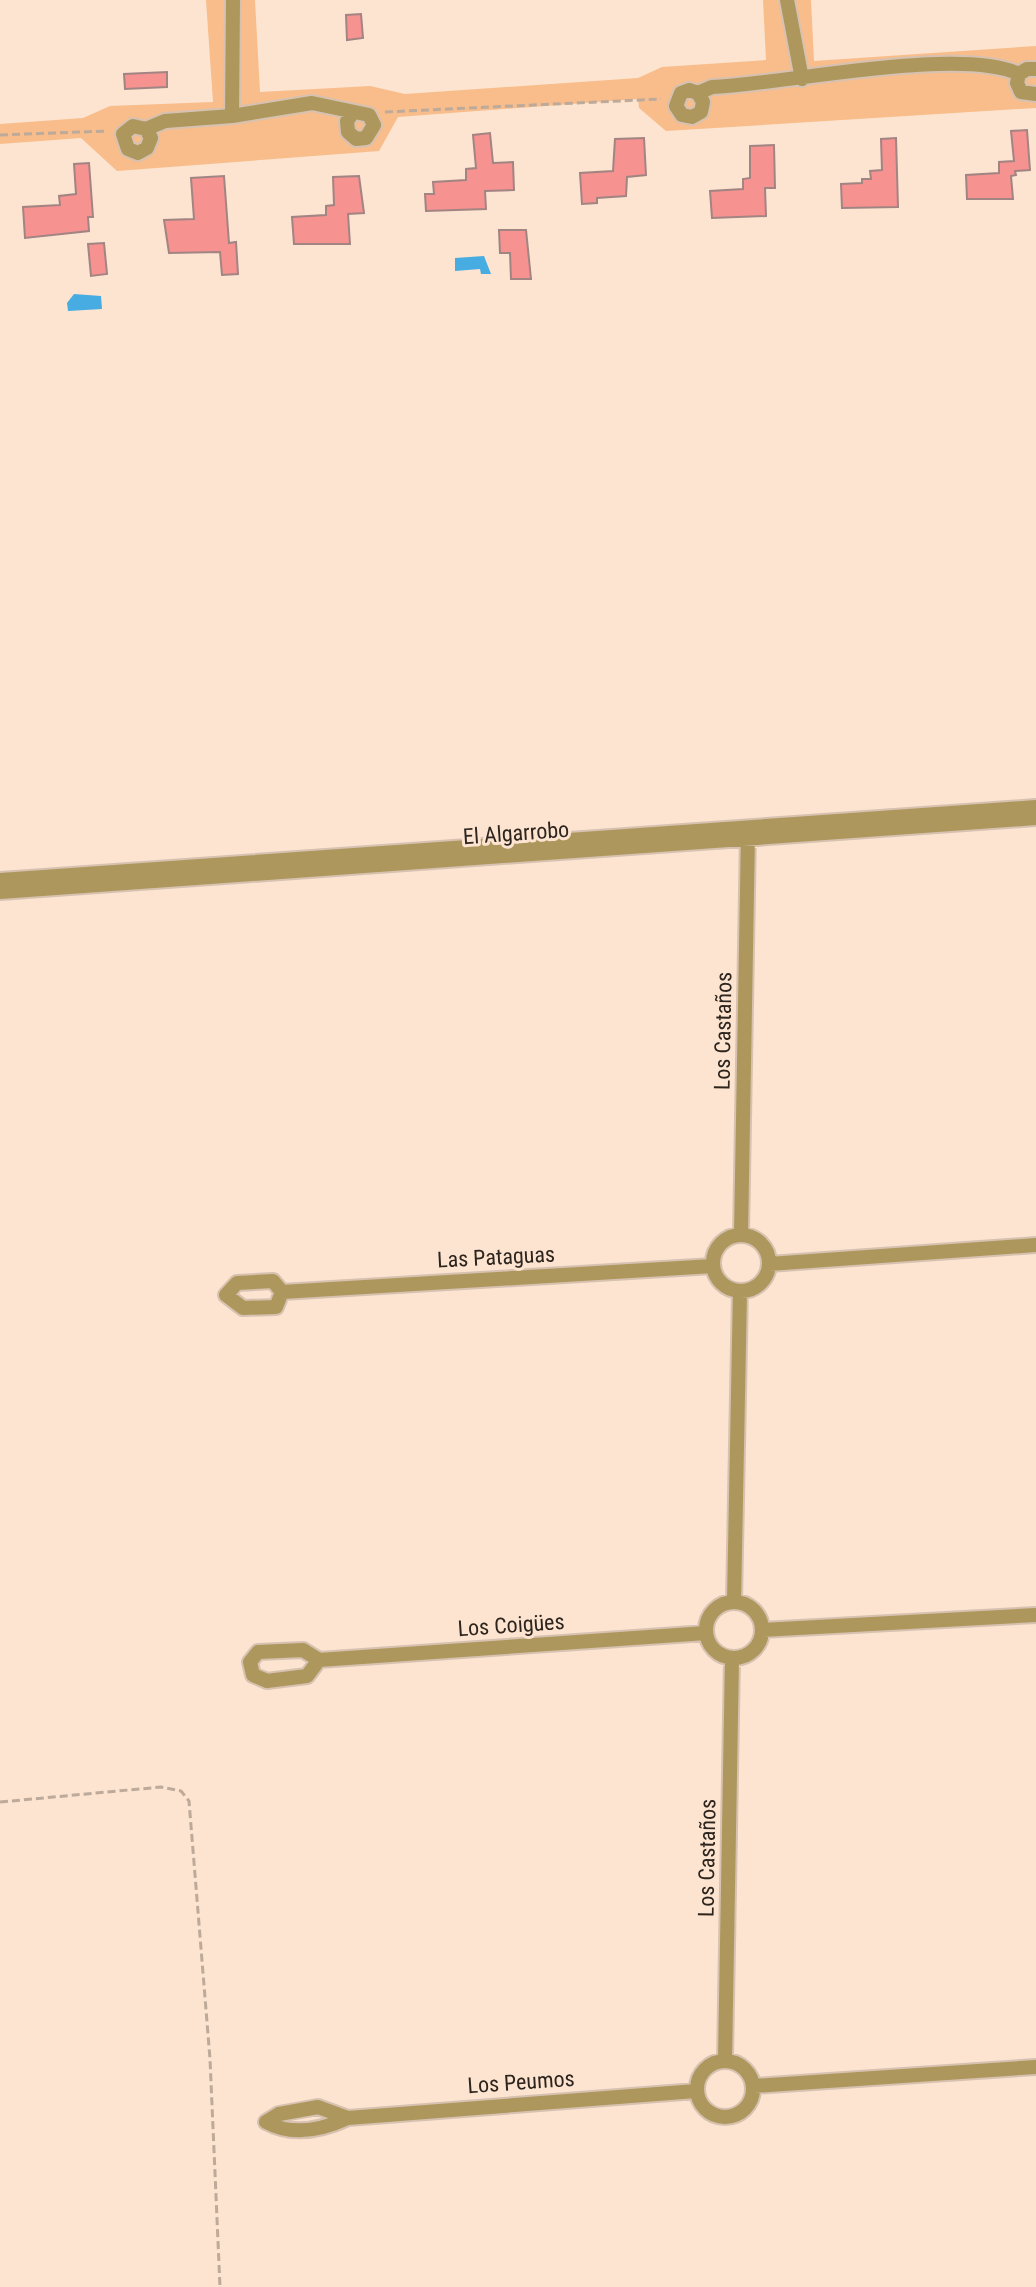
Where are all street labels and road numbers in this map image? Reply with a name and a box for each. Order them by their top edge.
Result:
street label: El Algarrobo [462,817,570,849]
street label: Los Castaños [709,972,737,1090]
street label: Las Pataguas [437,1241,555,1273]
street label: Los Coigües [457,1609,565,1641]
street label: Los Castaños [693,1799,721,1917]
street label: Los Peumos [467,2066,575,2098]

